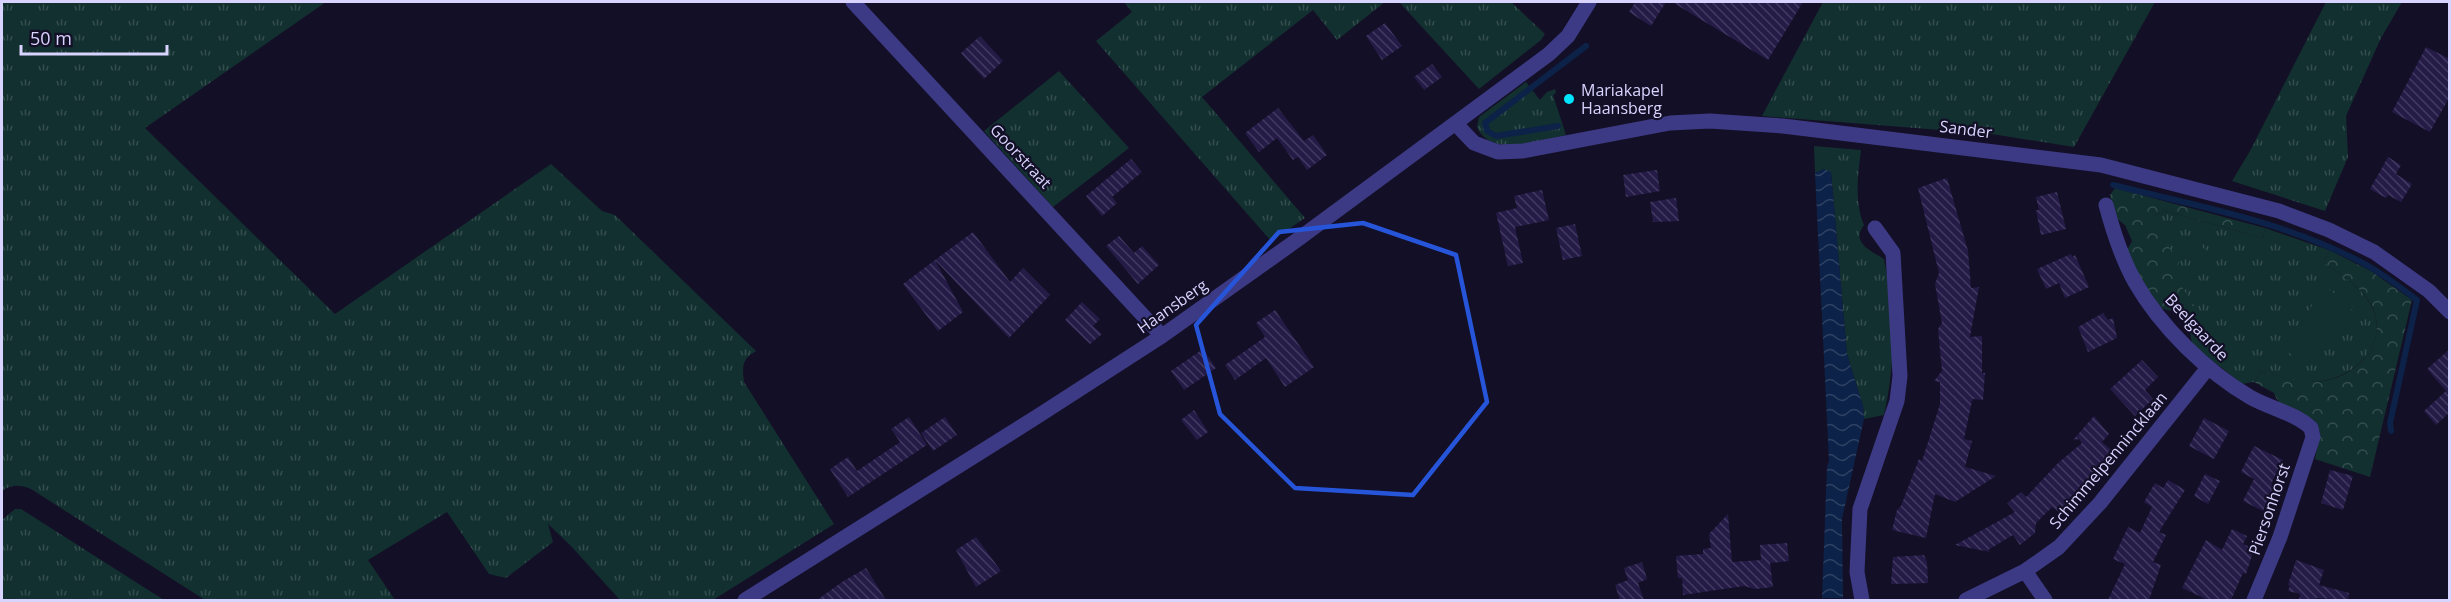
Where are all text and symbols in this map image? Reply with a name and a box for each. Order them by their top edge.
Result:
scale bar [21,18,166,56]
text: 50 m [30,26,72,50]
place label: Mariakapel Haansberg [1581,79,1664,119]
marker: Mariakapel Haansberg [1562,92,1576,106]
street label: Sander [1938,115,1994,143]
street label: Goorstraat [985,119,1057,193]
street label: Haansberg [1133,274,1212,338]
street label: Beelgaarde [2160,289,2234,365]
street label: Schimmelpennincklaan [2044,387,2172,533]
street label: Piersonhorst [2243,460,2295,558]

